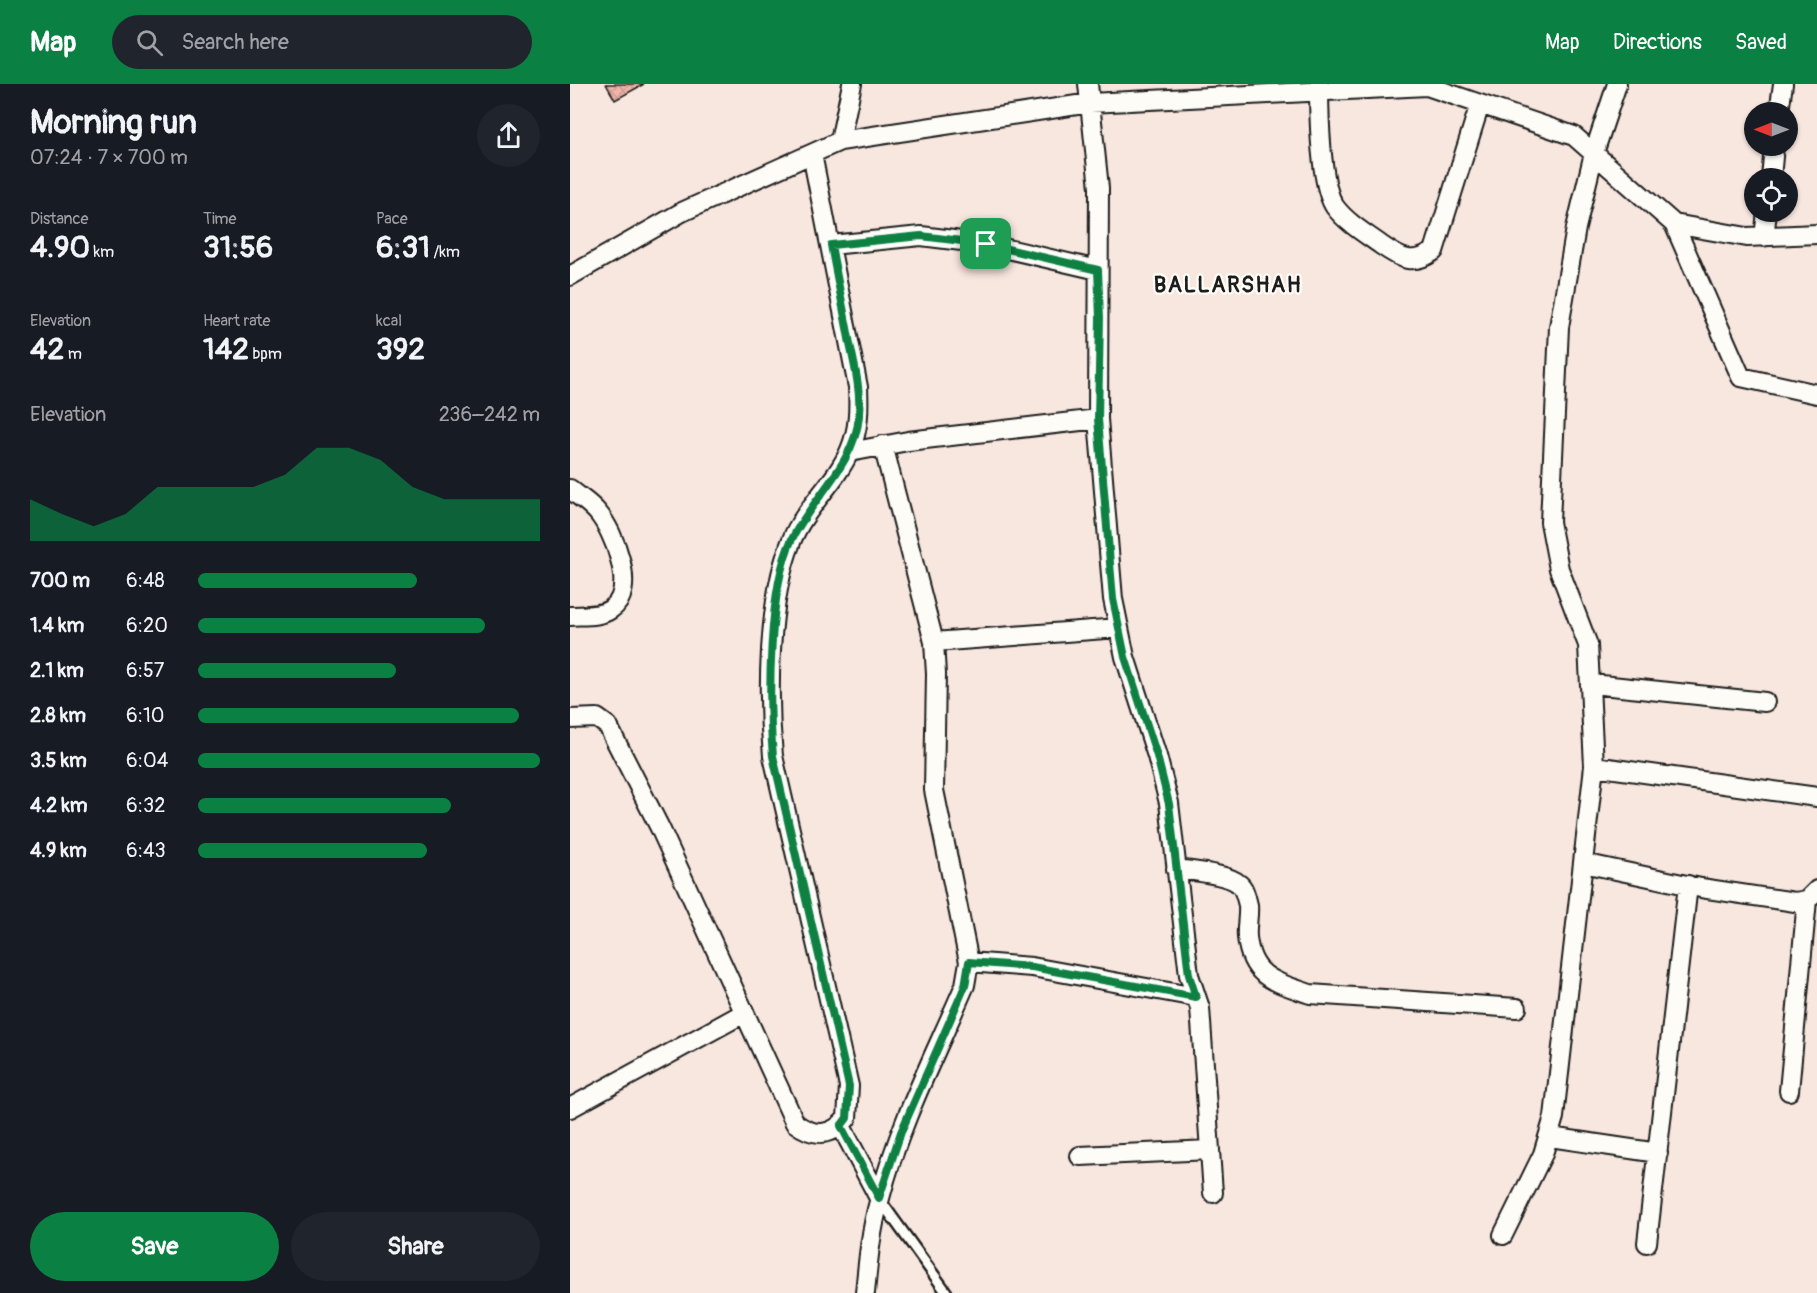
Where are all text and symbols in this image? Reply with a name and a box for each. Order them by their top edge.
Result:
search box [112,15,532,69]
text: Map [30,25,76,60]
icon: search [133,26,166,59]
text: Search here [181,28,289,56]
text: Map [1545,29,1580,56]
text: Directions [1613,29,1702,56]
text: Saved [1735,29,1787,56]
text: Morning run [30,102,197,143]
north arrow [1744,102,1798,156]
map controls [1744,102,1798,222]
button: share [477,104,540,167]
text: 07:24 · 7 × 700 m [30,145,188,170]
button: locate [1744,168,1798,222]
text: Distance [30,209,89,229]
text: Time [203,209,236,229]
text: Pace [376,209,408,229]
pin [960,218,1011,269]
icon: arrive [969,227,1002,260]
text: 4.90 [30,229,90,266]
text: 31:56 [203,229,273,266]
text: 6:31 [376,229,430,266]
text: km [90,242,114,262]
text: /km [430,242,460,262]
district label: BALLARSHAH [1154,271,1302,299]
text: Elevation [30,311,91,331]
text: Heart rate [203,311,270,331]
text: kcal [376,311,402,331]
text: 42 [30,331,64,368]
text: 142 [203,331,249,368]
text: 392 [376,331,425,368]
text: m [64,344,82,364]
text: bpm [249,344,282,364]
text: Elevation [30,402,106,427]
text: 236–242 m [439,402,540,427]
text: 700 m [30,568,90,593]
text: 6:48 [126,568,165,593]
text: 1.4 km [30,613,84,638]
text: 6:20 [126,613,168,638]
text: 2.1 km [30,658,84,683]
text: 6:57 [126,658,164,683]
text: 2.8 km [30,703,86,728]
text: 6:10 [126,703,164,728]
text: 3.5 km [30,748,87,773]
text: 6:04 [126,748,168,773]
text: 4.2 km [30,793,88,818]
text: 6:32 [126,793,165,818]
text: 4.9 km [30,838,87,863]
text: 6:43 [126,838,166,863]
button: Save [30,1212,279,1281]
button: Share [291,1212,540,1281]

